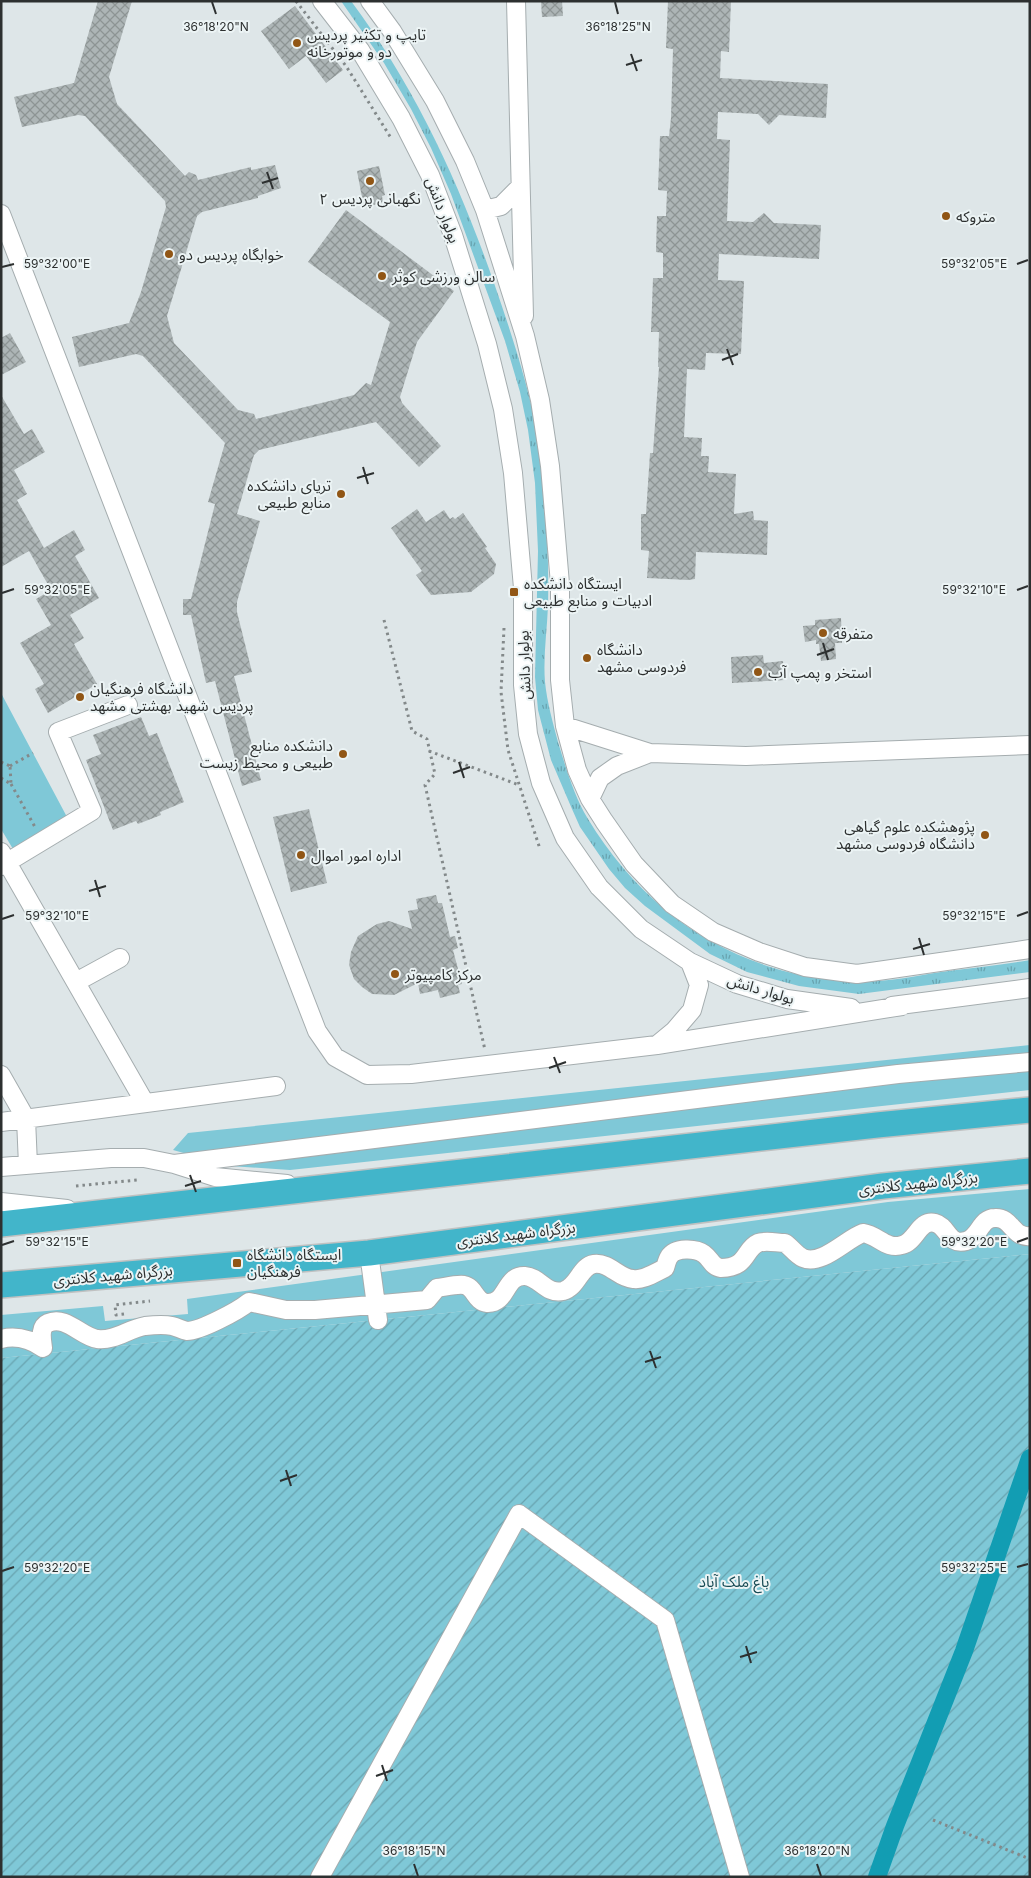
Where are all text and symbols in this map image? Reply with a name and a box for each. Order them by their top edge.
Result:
text: 36°18'20"N [183,19,249,34]
text: 36°18'25"N [585,19,651,34]
place label: تایپ و تکثیر پردیس دو و موتورخانه [307,25,426,61]
marker: تایپ و تکثیر پردیس دو و موتورخانه [291,37,303,49]
street label: بولوار دانش [422,174,464,246]
marker: نگهبانی پردیس ۲ [364,175,376,187]
place label: نگهبانی پردیس ۲ [319,189,421,209]
place label: متروکه [956,207,996,226]
marker: متروکه [940,210,952,222]
place label: خوابگاه پردیس دو [179,245,284,265]
marker: خوابگاه پردیس دو [163,248,175,260]
text: 59°32'00"E [24,256,90,271]
text: 59°32'05"E [941,256,1007,271]
place label: سالن ورزشی کوثر [391,267,495,286]
marker: سالن ورزشی کوثر [376,270,388,282]
place label: تریای دانشکده منابع طبیعی [247,476,331,515]
marker: تریای دانشکده منابع طبیعی [335,488,347,500]
place label: ایستگاه دانشکده ادبیات و منابع طبیعی [524,574,652,613]
text: 59°32'05"E [24,582,90,597]
text: 59°32'10"E [942,582,1006,597]
marker: ایستگاه دانشکده ادبیات و منابع طبیعی [508,586,520,598]
place label: متفرقه [833,624,873,643]
marker: متفرقه [817,627,829,639]
street label: بولوار دانش [513,630,535,700]
place label: دانشگاه فردوسی مشهد [597,640,687,676]
marker: دانشگاه فردوسی مشهد [581,652,593,664]
place label: استخر و پمپ آب [768,663,872,683]
marker: استخر و پمپ آب [752,666,764,678]
place label: دانشگاه فرهنگیان پردیس شهید بهشتی مشهد [90,679,253,716]
marker: دانشگاه فرهنگیان پردیس شهید بهشتی مشهد [74,691,86,703]
place label: دانشکده منابع طبیعی و محیط زیست [200,736,333,772]
marker: دانشکده منابع طبیعی و محیط زیست [337,748,349,760]
place label: پژوهشکده علوم گیاهی دانشگاه فردوسی مشهد [836,817,975,853]
marker: پژوهشکده علوم گیاهی دانشگاه فردوسی مشهد [979,829,991,841]
place label: اداره امور اموال [311,846,401,865]
marker: اداره امور اموال [295,849,307,861]
text: 59°32'10"E [25,908,89,923]
text: 59°32'15"E [942,908,1006,923]
place label: مرکز کامپیوتر [404,965,482,985]
marker: مرکز کامپیوتر [389,968,401,980]
street label: بولوار دانش [725,970,797,1008]
street label: بزرگراه شهید کلانتری [857,1167,979,1199]
street label: بزرگراه شهید کلانتری [455,1217,577,1251]
text: 59°32'15"E [25,1234,89,1249]
text: 59°32'20"E [941,1234,1007,1249]
place label: ایستگاه دانشگاه فرهنگیان [247,1245,341,1281]
marker: ایستگاه دانشگاه فرهنگیان [231,1257,243,1269]
street label: بزرگراه شهید کلانتری [53,1260,173,1290]
text: 59°32'20"E [24,1560,90,1575]
text: 59°32'25"E [941,1560,1007,1575]
park label: باغ ملک آباد [699,1572,769,1594]
text: 36°18'15"N [382,1843,446,1858]
text: 36°18'20"N [784,1843,850,1858]

